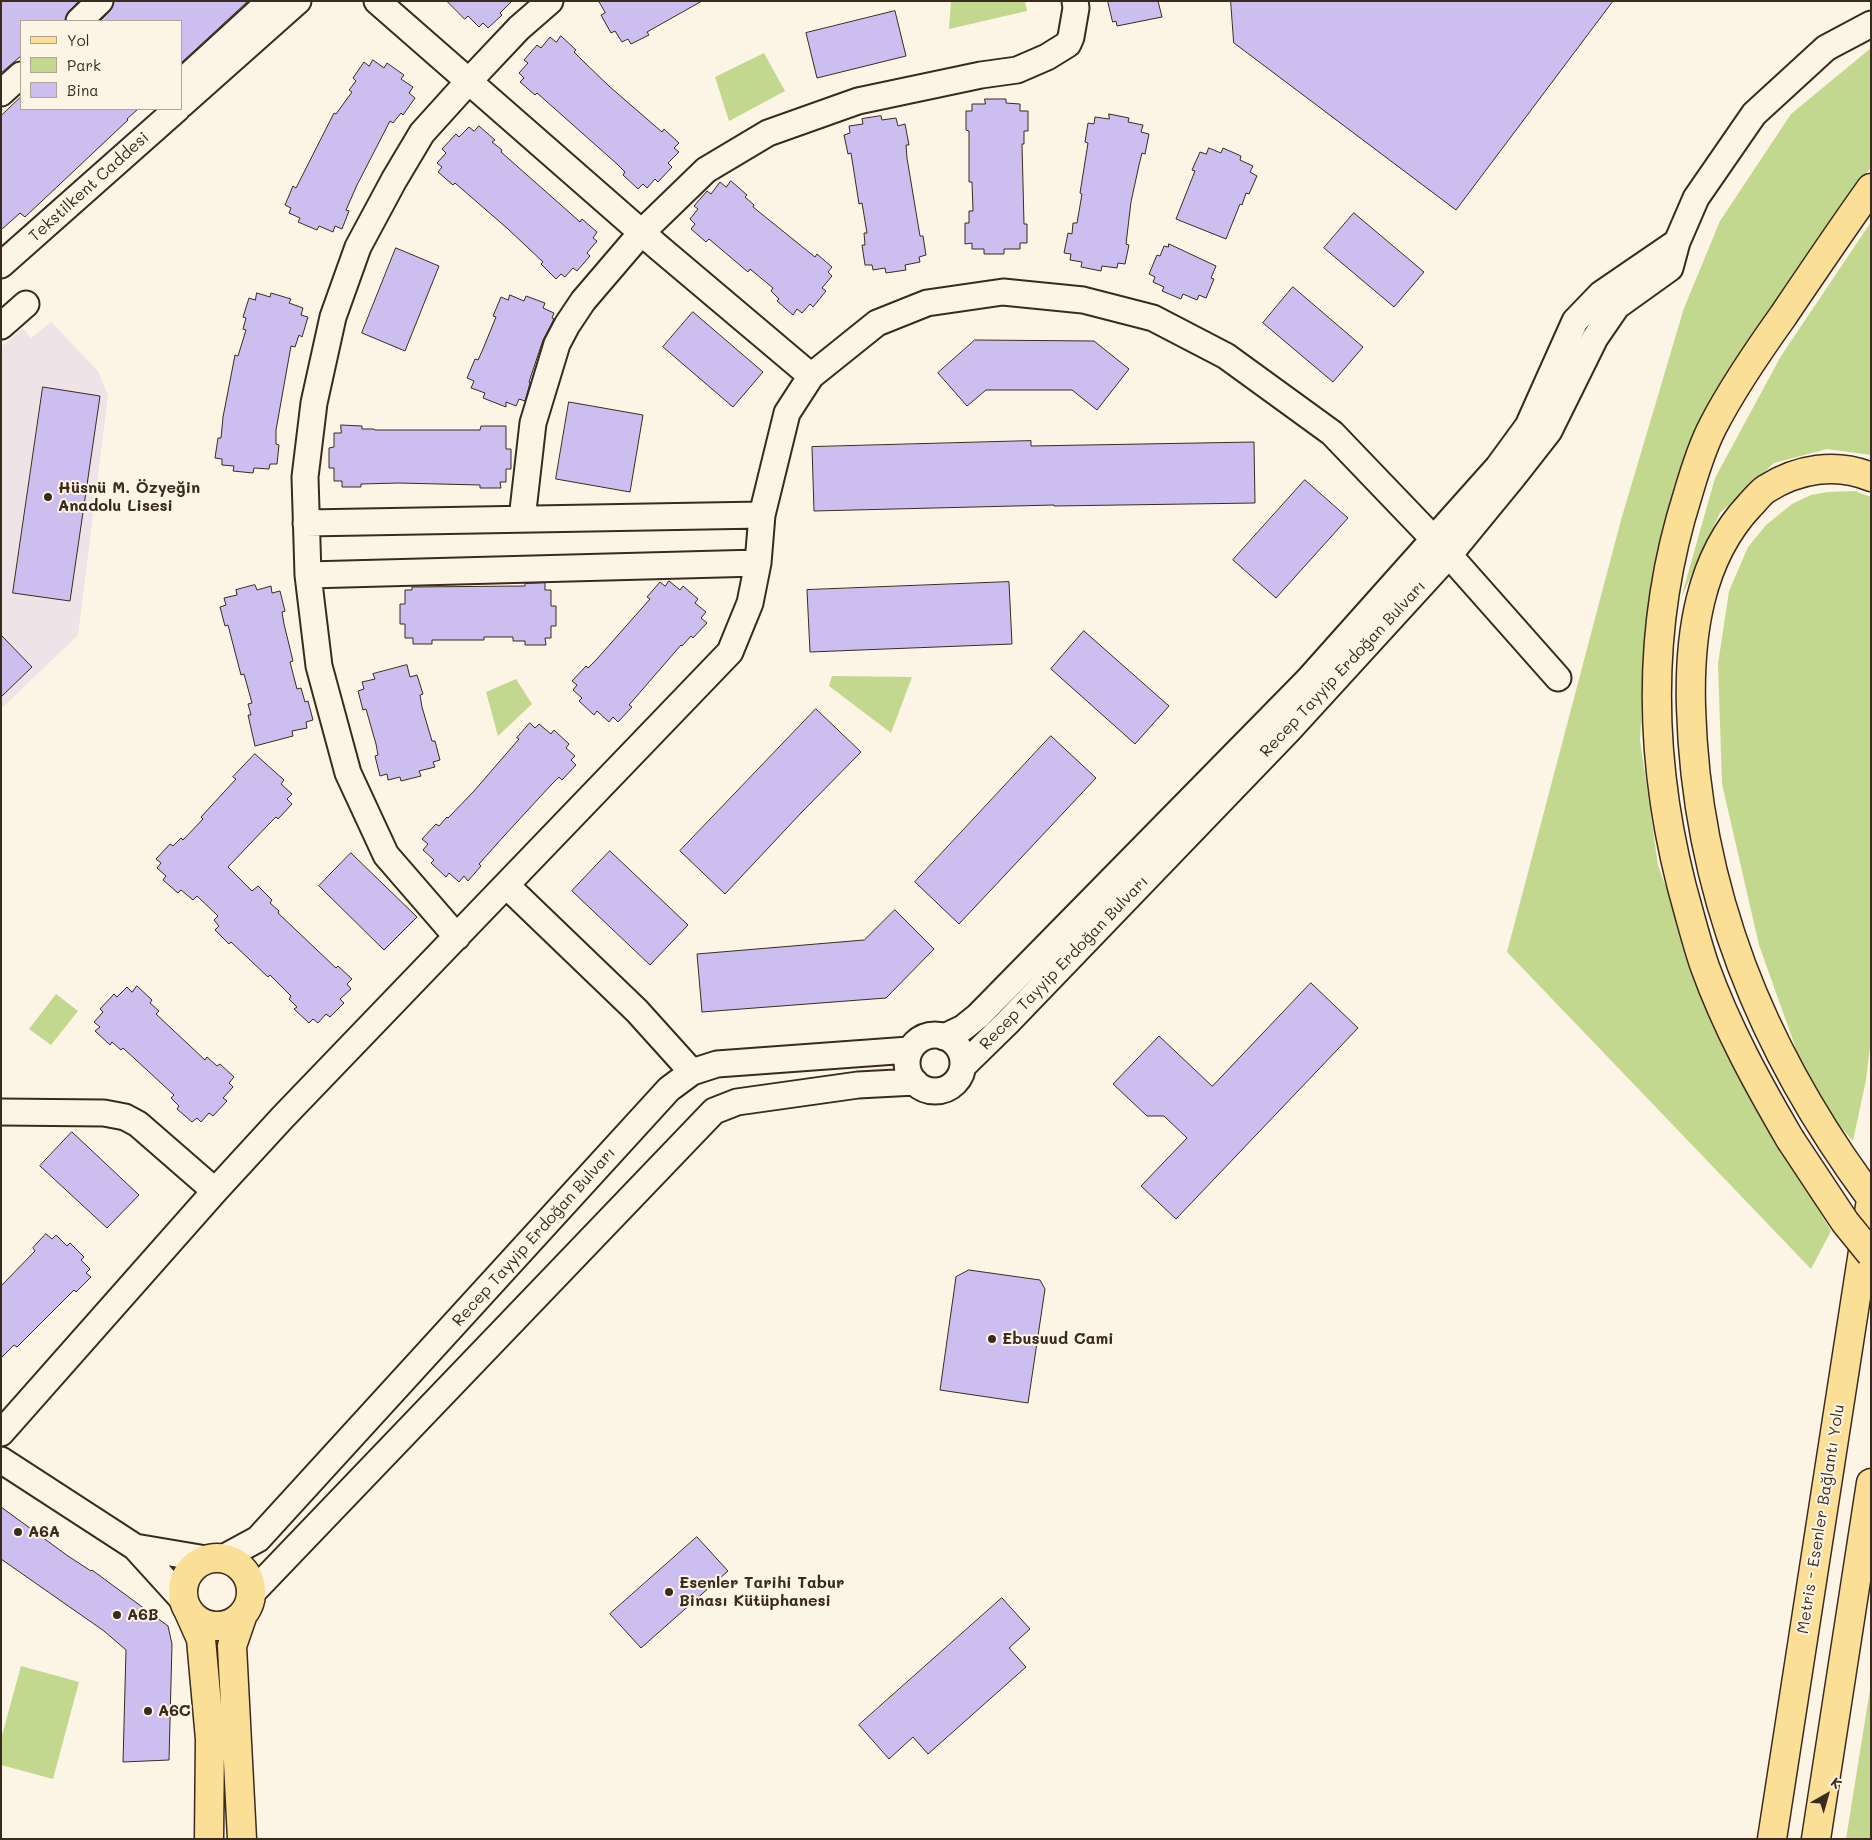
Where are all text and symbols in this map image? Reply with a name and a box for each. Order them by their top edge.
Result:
legend [20,20,182,110]
text: Yol [67,30,90,50]
text: Park [67,55,101,75]
text: Bina [67,80,99,100]
street label: Tekstilkent Caddesi [25,128,153,246]
place label: Hüsnü M. Özyeğin Anadolu Lisesi [58,478,200,516]
marker: Hüsnü M. Özyeğin Anadolu Lisesi [42,491,54,503]
street label: Recep Tayyip Erdoğan Bulvarı [1256,577,1430,761]
street label: Recep Tayyip Erdoğan Bulvarı [976,872,1152,1054]
street label: Recep Tayyip Erdoğan Bulvarı [449,1144,619,1330]
place label: Ebusuud Cami [1002,1329,1114,1349]
marker: Ebusuud Cami [986,1333,998,1345]
street label: Metris - Esenler Bağlantı Yolu [1793,1403,1849,1635]
place label: A6A [28,1522,60,1542]
marker: A6A [12,1526,24,1538]
place label: Esenler Tarihi Tabur Binası Kütüphanesi [679,1573,844,1611]
marker: Esenler Tarihi Tabur Binası Kütüphanesi [663,1586,675,1598]
place label: A6B [127,1605,159,1625]
marker: A6B [111,1609,123,1621]
place label: A6C [158,1701,191,1721]
marker: A6C [142,1705,154,1717]
north arrow [1802,1770,1852,1820]
text: K [1827,1772,1846,1793]

